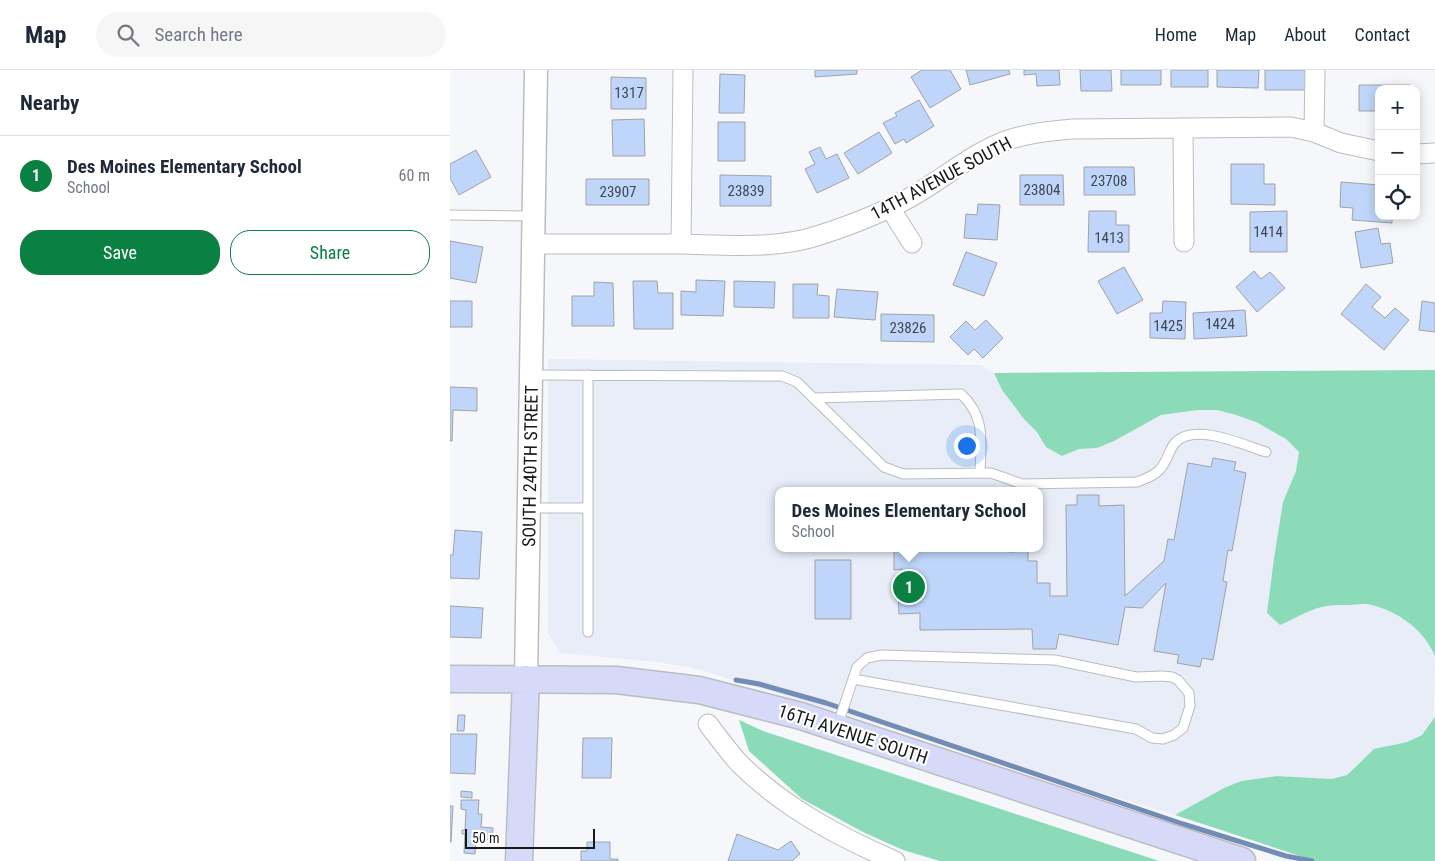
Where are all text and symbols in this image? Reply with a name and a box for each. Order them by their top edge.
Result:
search box [96,12,446,57]
text: Map [25,21,66,49]
icon: search [114,21,142,49]
text: Search here [154,23,243,46]
text: Home [1155,24,1197,45]
text: Map [1225,24,1256,45]
text: About [1284,24,1326,45]
text: Contact [1354,24,1410,45]
house number: 1317 [614,84,644,102]
map controls [1375,85,1420,220]
button: + [1375,85,1420,130]
text: Nearby [20,91,79,115]
button: − [1375,130,1420,175]
street label: 14TH AVENUE SOUTH [867,132,1015,224]
text: Des Moines Elementary School [67,155,302,178]
text: 1 [32,166,40,185]
text: 60 m [398,166,430,185]
house number: 23708 [1090,172,1128,190]
button: locate [1375,175,1420,220]
text: School [67,178,110,197]
house number: 23804 [1023,181,1061,199]
house number: 23839 [727,182,765,200]
house number: 23907 [599,183,637,201]
house number: 1414 [1253,223,1283,241]
house number: 1413 [1094,229,1124,247]
button: Save [20,230,220,275]
button: Share [230,230,430,275]
house number: 1424 [1205,315,1235,333]
house number: 1425 [1153,317,1183,335]
house number: 23826 [889,319,927,337]
street label: SOUTH 240TH STREET [518,385,542,547]
your location [954,433,980,459]
popup [775,487,1043,552]
text: Des Moines Elementary School [792,499,1026,522]
text: School [792,522,835,541]
pin: 1 [893,568,925,606]
street label: 16TH AVENUE SOUTH [775,700,931,768]
scale bar [465,826,595,849]
text: 50 m [472,830,500,846]

